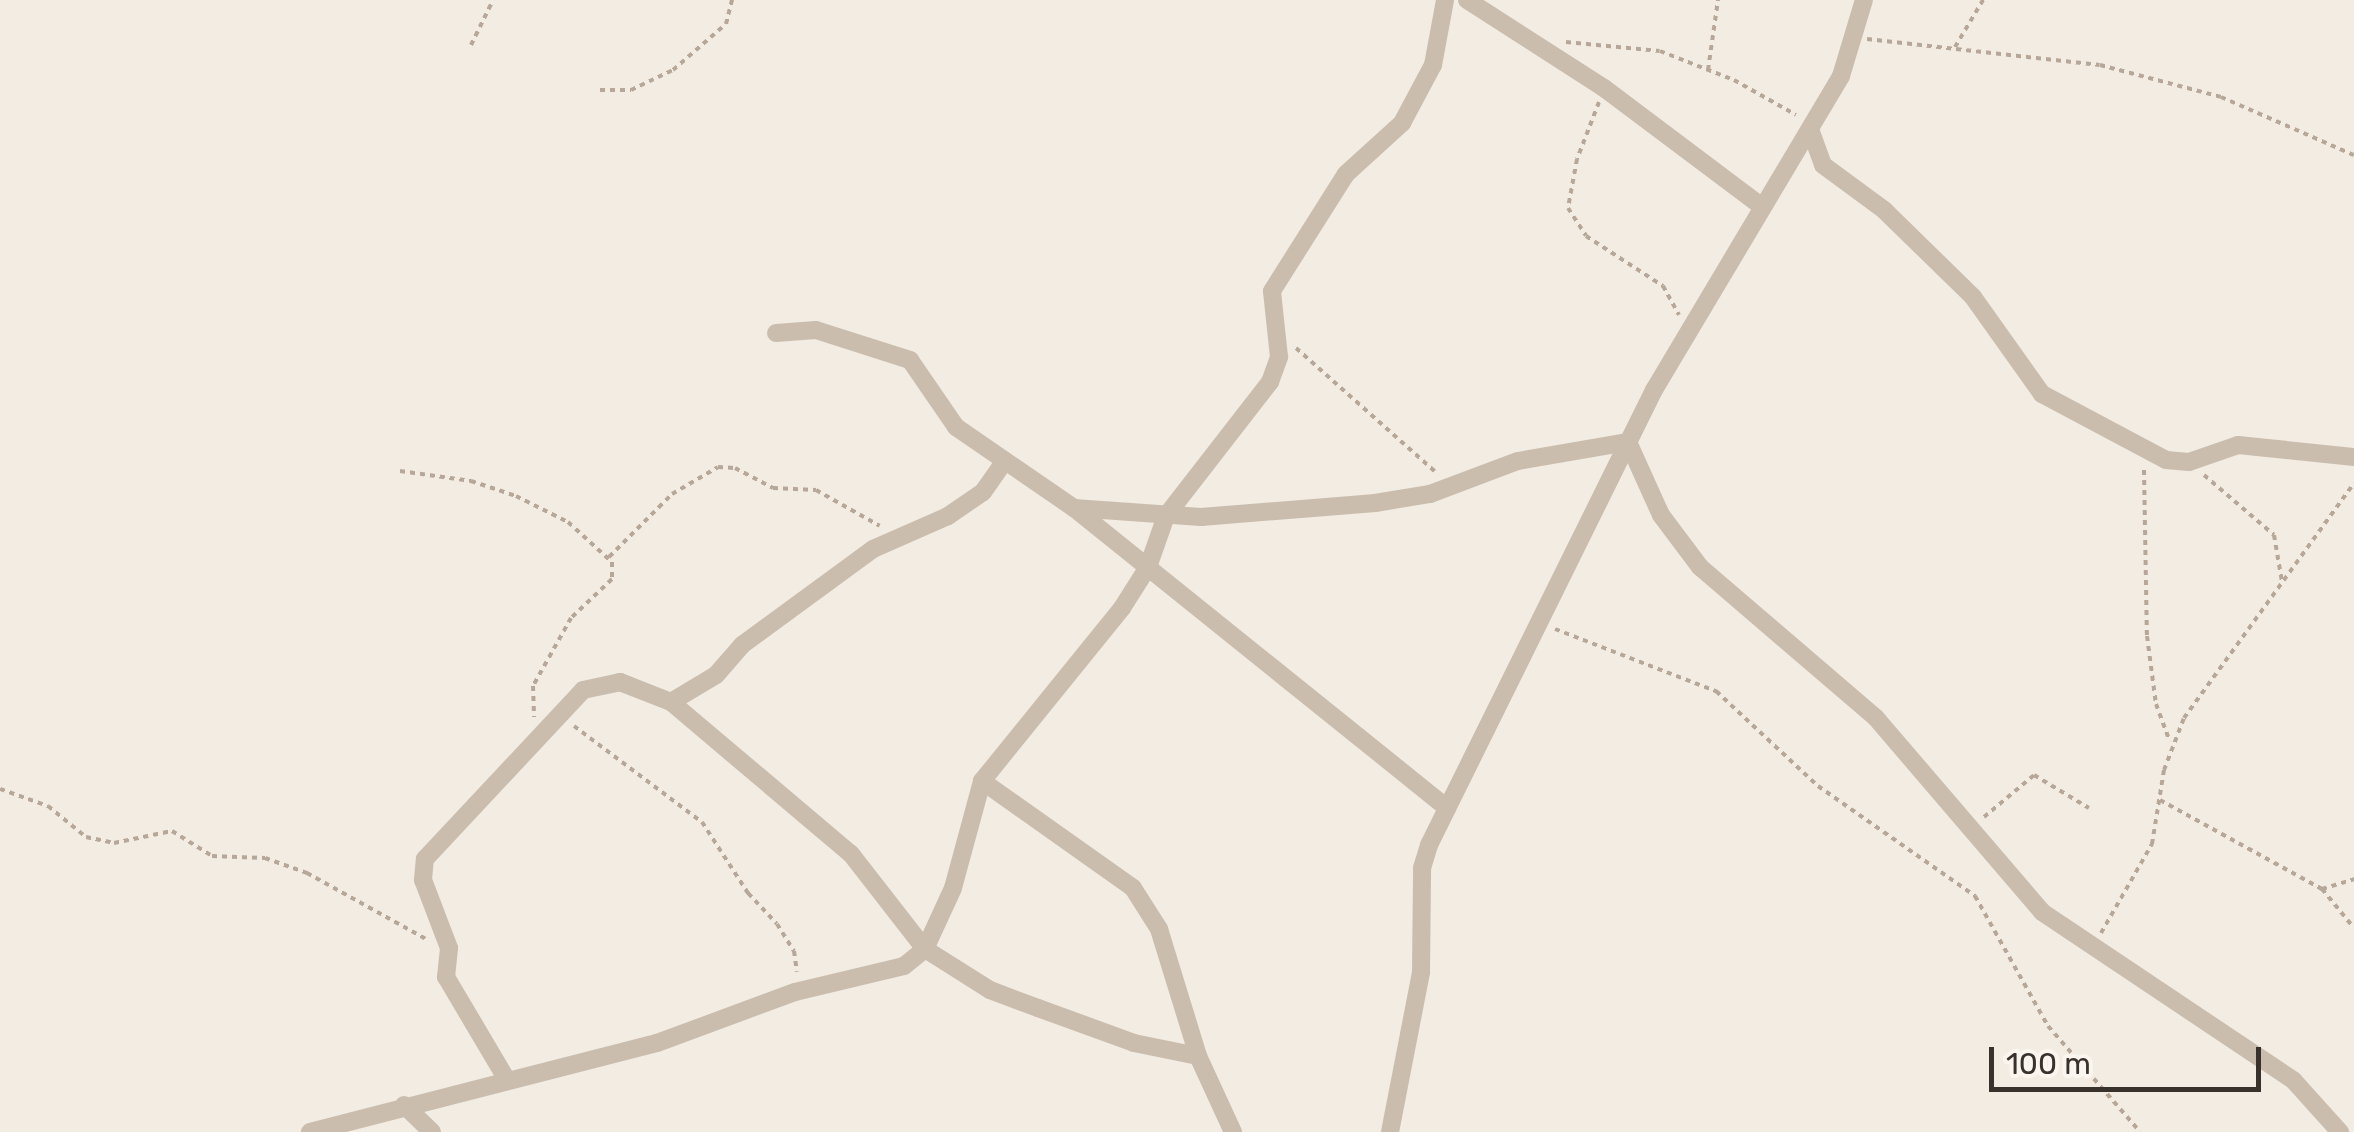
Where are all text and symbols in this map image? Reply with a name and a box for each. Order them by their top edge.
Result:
scale bar [1994,1027,2266,1089]
text: 100 m [2006,1046,2091,1082]

